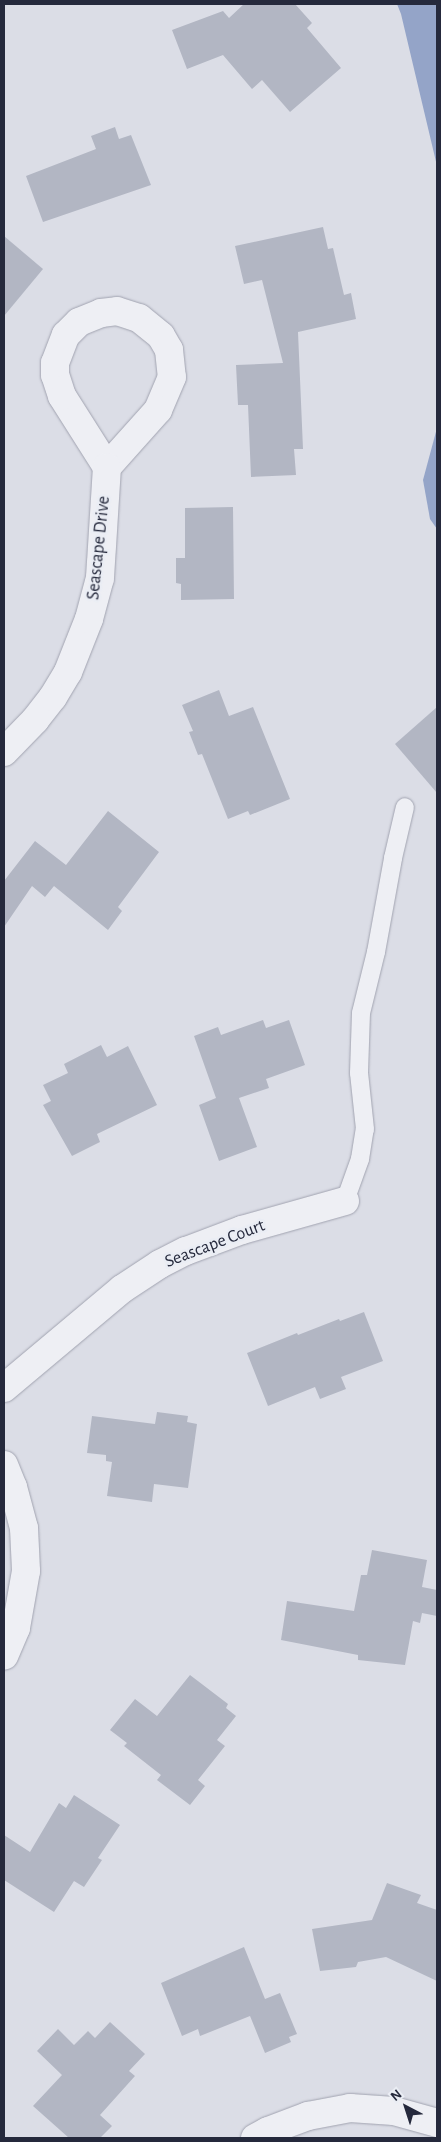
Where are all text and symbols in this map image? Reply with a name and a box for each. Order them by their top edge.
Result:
street label: Seascape Drive [83,495,115,601]
street label: Seascape Court [162,1215,268,1273]
north arrow [381,2082,431,2132]
text: N [388,2087,405,2104]

